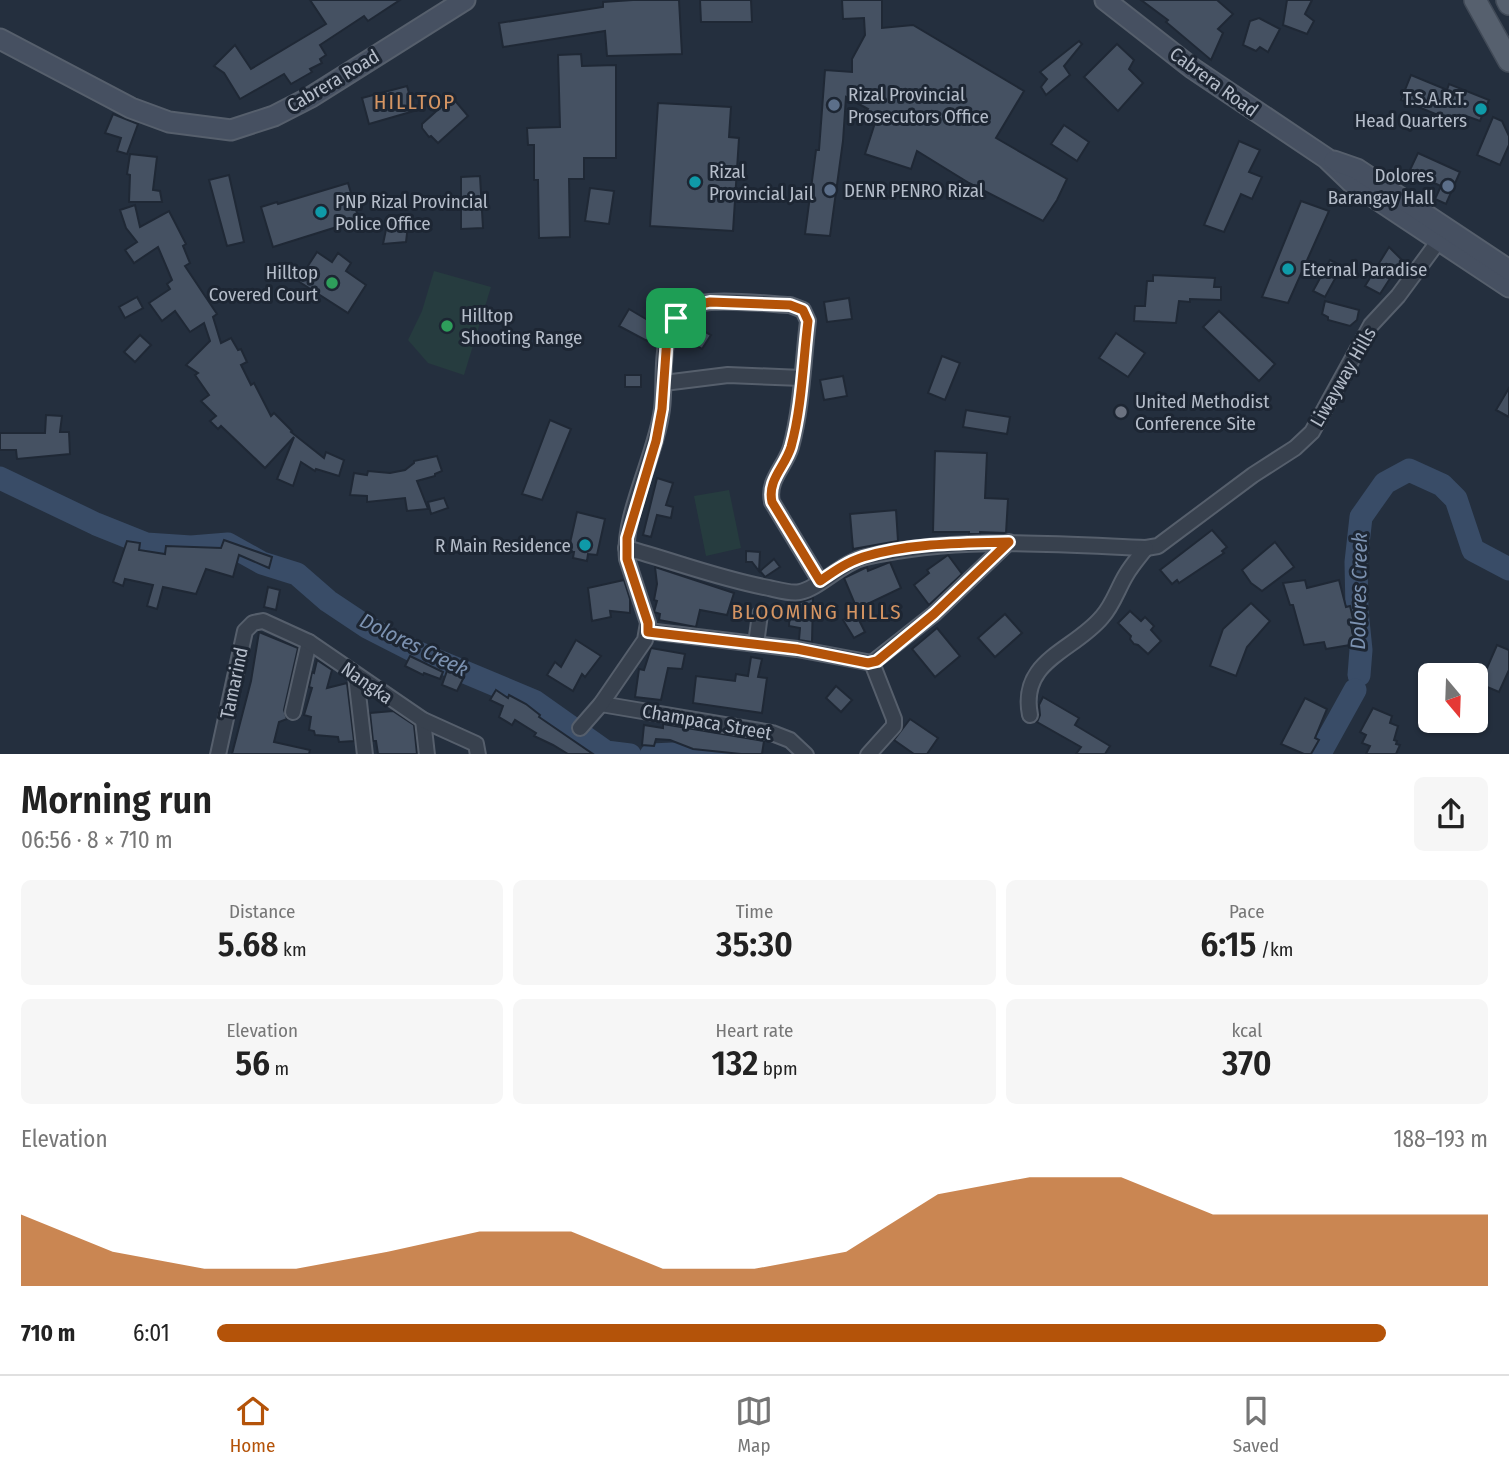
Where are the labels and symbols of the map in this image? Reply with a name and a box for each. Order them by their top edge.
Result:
street label: Cabrera Road [1165,42,1263,122]
street label: Cabrera Road [283,44,383,118]
place label: Rizal Provincial Prosecutors Office [848,83,989,128]
place label: T.S.A.R.T. Head Quarters [1355,87,1467,132]
district label: HILLTOP [374,89,456,115]
marker: Rizal Provincial Prosecutors Office [826,97,842,113]
marker: T.S.A.R.T. Head Quarters [1473,101,1489,117]
place label: Rizal Provincial Jail [709,160,814,205]
place label: Dolores Barangay Hall [1328,164,1434,209]
marker: Rizal Provincial Jail [687,174,703,190]
marker: Dolores Barangay Hall [1440,178,1456,194]
place label: DENR PENRO Rizal [844,179,984,202]
marker: DENR PENRO Rizal [822,182,838,198]
place label: PNP Rizal Provincial Police Office [335,190,488,235]
marker: PNP Rizal Provincial Police Office [313,204,329,220]
place label: Eternal Paradise [1302,258,1427,281]
place label: Hilltop Covered Court [209,261,319,306]
marker: Eternal Paradise [1280,261,1296,277]
marker: Hilltop Covered Court [324,275,340,291]
pin [646,288,706,348]
place label: Hilltop Shooting Range [461,304,582,349]
marker: Hilltop Shooting Range [439,318,455,334]
street label: Liwayway Hills [1305,323,1381,431]
place label: United Methodist Conference Site [1135,390,1270,435]
marker: United Methodist Conference Site [1113,404,1129,420]
water label: Dolores Creek [1345,532,1373,650]
place label: R Main Residence [435,534,571,557]
marker: R Main Residence [577,537,593,553]
district label: BLOOMING HILLS [731,599,903,625]
water label: Dolores Creek [356,608,472,682]
street label: Tamarind [215,645,253,721]
street label: Nangka [337,657,397,709]
north arrow [1418,663,1488,733]
street label: Champaca Street [640,699,774,745]

